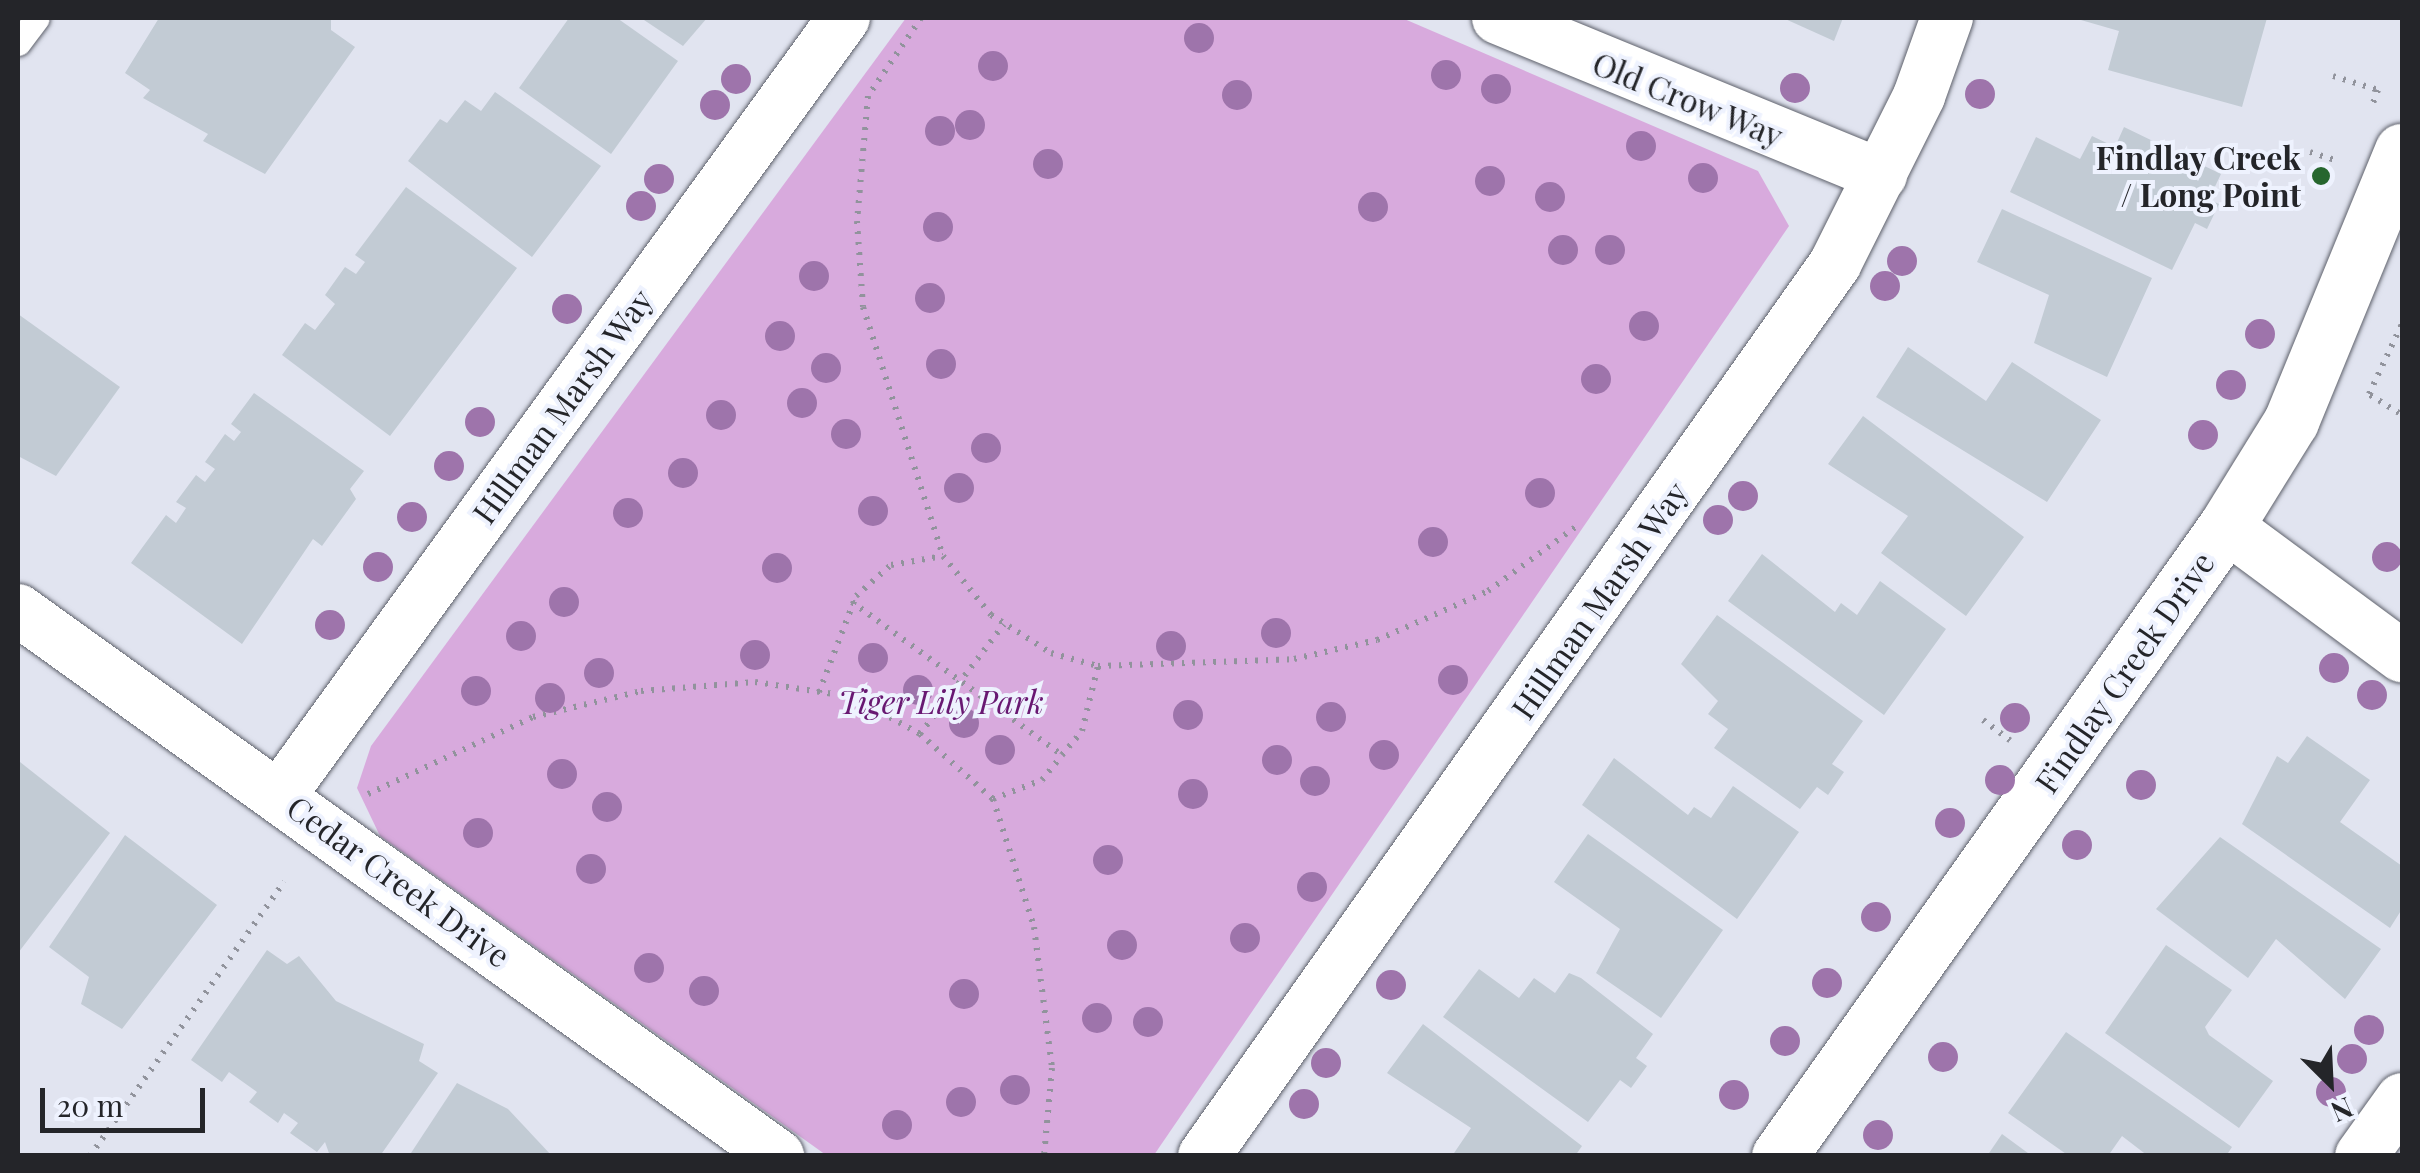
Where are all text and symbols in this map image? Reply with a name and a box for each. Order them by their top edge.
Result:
street label: Old Crow Way [1586,43,1790,155]
place label: Findlay Creek / Long Point [2095,139,2301,214]
marker: Findlay Creek / Long Point [2310,165,2332,187]
street label: Hillman Marsh Way [464,281,660,531]
street label: Hillman Marsh Way [1503,474,1695,726]
street label: Findlay Creek Drive [2026,544,2222,800]
park label: Tiger Lily Park [838,682,1044,720]
street label: Cedar Creek Drive [280,787,518,975]
north arrow [2280,1033,2380,1133]
scale bar [45,1068,210,1130]
text: 20 m [57,1085,123,1125]
text: N [2326,1090,2359,1132]

